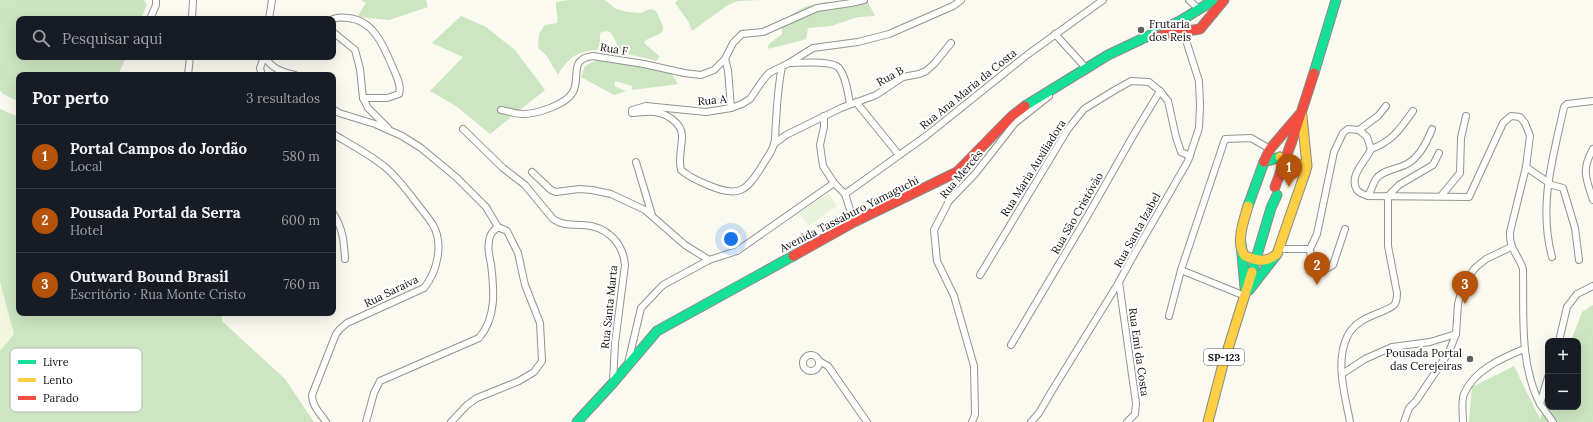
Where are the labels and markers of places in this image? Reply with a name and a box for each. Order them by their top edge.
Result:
place label: Frutaria dos Reis [1149,17,1191,44]
marker: Frutaria dos Reis [1136,25,1146,35]
pin: 1 [1276,154,1302,187]
pin: 2 [1304,252,1330,285]
pin: 3 [1452,271,1478,304]
place label: Pousada Portal das Cerejeiras [1386,346,1462,373]
marker: Pousada Portal das Cerejeiras [1465,354,1475,364]

